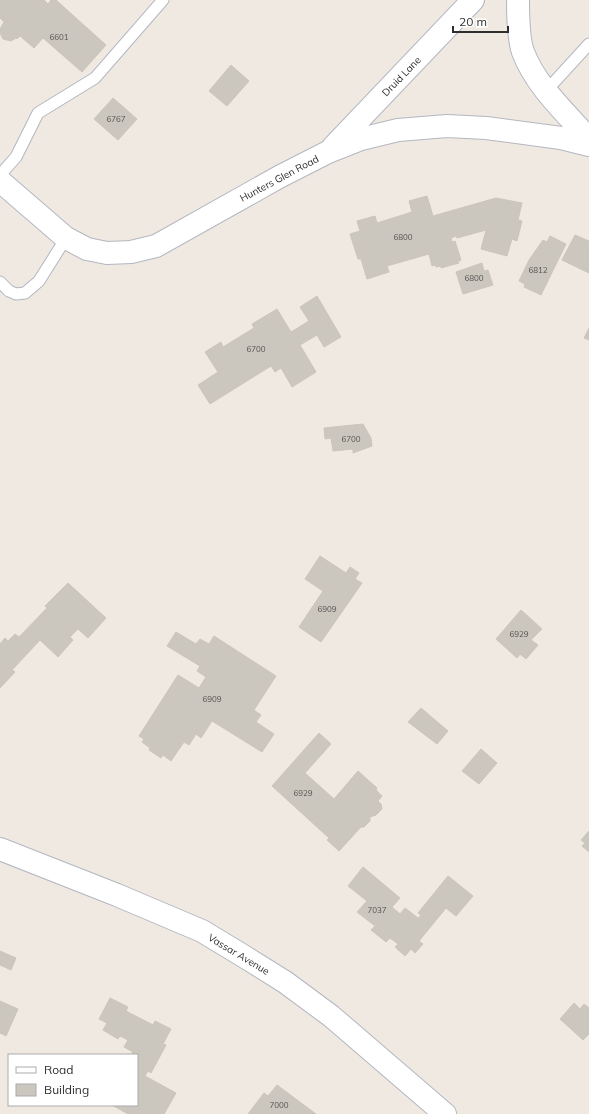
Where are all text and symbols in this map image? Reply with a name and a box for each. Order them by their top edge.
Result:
scale bar [453,8,508,34]
text: 20 m [459,14,487,29]
house number: 6601 [49,32,69,42]
street label: Druid Lane [379,54,424,99]
house number: 6767 [106,114,126,124]
street label: Hunters Glen Road [238,152,321,205]
house number: 6800 [393,232,413,242]
house number: 6812 [528,265,548,275]
house number: 6800 [464,273,484,283]
house number: 6700 [246,344,266,354]
house number: 6700 [341,434,361,444]
house number: 6909 [317,604,337,614]
house number: 6929 [509,629,529,639]
house number: 6909 [202,694,222,704]
house number: 6929 [293,788,313,798]
house number: 7037 [367,905,387,915]
street label: Vassar Avenue [206,931,272,978]
legend [8,1054,138,1106]
text: Road [44,1062,73,1077]
text: Building [44,1082,89,1097]
house number: 7000 [269,1100,289,1110]

